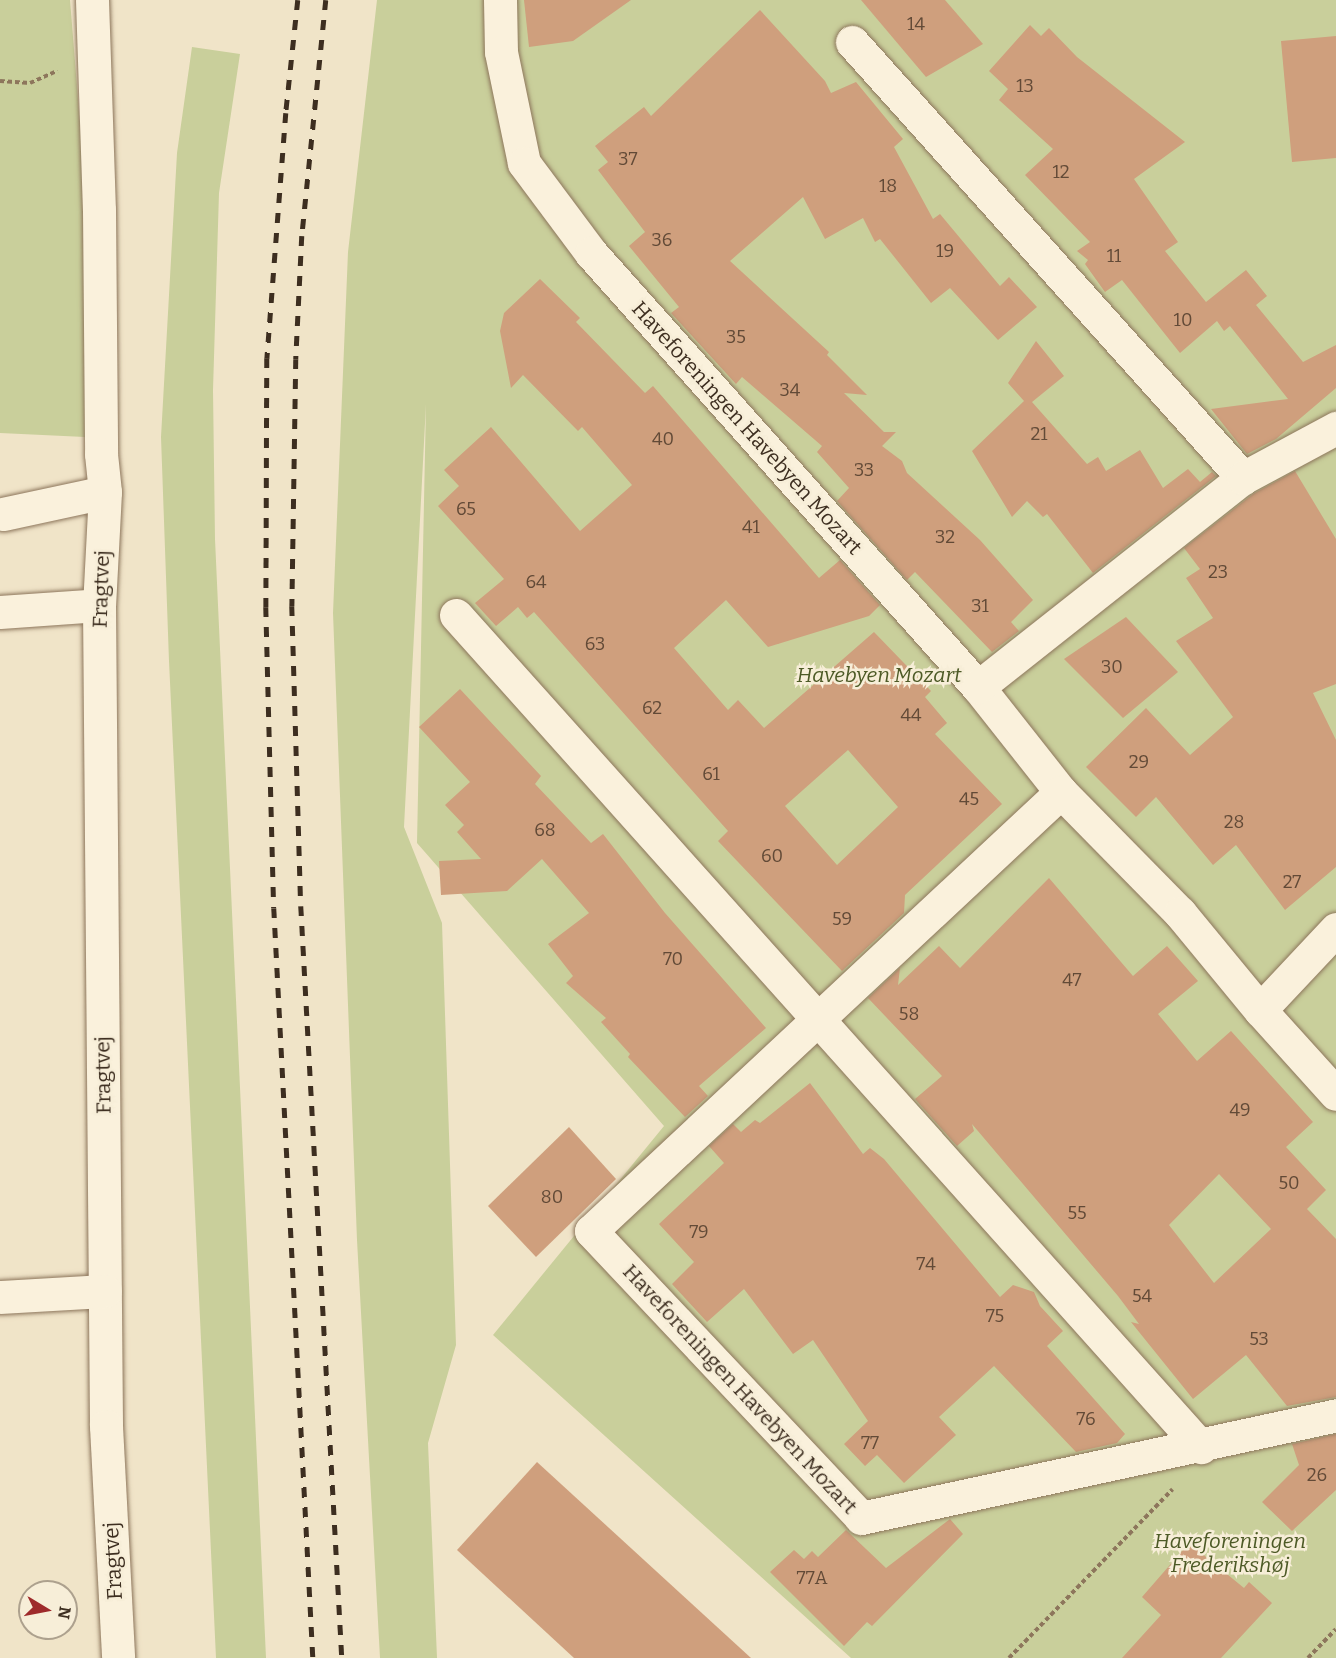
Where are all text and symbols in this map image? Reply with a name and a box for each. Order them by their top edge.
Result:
house number: 14 [907,13,925,35]
house number: 13 [1016,75,1034,97]
house number: 37 [618,148,638,170]
house number: 12 [1052,161,1070,183]
house number: 18 [879,175,897,197]
house number: 36 [652,229,672,251]
house number: 19 [936,240,954,262]
house number: 11 [1107,245,1121,267]
street label: Haveforeningen Havebyen Mozart [627,296,867,560]
house number: 10 [1174,309,1192,331]
house number: 35 [726,326,746,348]
house number: 34 [780,379,800,401]
house number: 21 [1030,423,1048,445]
house number: 40 [652,428,674,450]
house number: 33 [854,459,874,481]
house number: 65 [456,498,476,520]
house number: 41 [742,516,760,538]
house number: 32 [935,526,955,548]
street label: Fragtvej [87,550,115,628]
house number: 23 [1208,561,1228,583]
house number: 64 [525,571,547,593]
house number: 31 [971,595,989,617]
house number: 63 [585,633,605,655]
house number: 30 [1101,656,1123,678]
park label: Havebyen Mozart [796,662,962,688]
house number: 62 [642,697,662,719]
house number: 44 [900,704,922,726]
house number: 29 [1129,751,1149,773]
house number: 61 [702,763,720,785]
house number: 45 [959,788,979,810]
house number: 28 [1224,811,1244,833]
house number: 68 [534,819,556,841]
house number: 60 [761,845,783,867]
house number: 27 [1283,871,1301,893]
house number: 59 [832,908,852,930]
house number: 70 [663,948,683,970]
house number: 47 [1062,969,1082,991]
house number: 58 [899,1003,919,1025]
street label: Fragtvej [90,1036,116,1114]
house number: 49 [1229,1099,1251,1121]
house number: 50 [1278,1172,1300,1194]
house number: 80 [541,1186,563,1208]
house number: 55 [1067,1202,1087,1224]
house number: 79 [689,1221,709,1243]
house number: 74 [916,1253,936,1275]
street label: Haveforeningen Havebyen Mozart [618,1259,862,1519]
house number: 54 [1132,1285,1152,1307]
house number: 75 [986,1305,1004,1327]
house number: 53 [1249,1328,1269,1350]
house number: 76 [1076,1408,1096,1430]
house number: 77 [861,1432,879,1454]
house number: 26 [1307,1464,1327,1486]
street label: Fragtvej [98,1521,128,1601]
park label: Haveforeningen Frederikshøj [1154,1528,1306,1578]
house number: 77A [797,1567,827,1589]
north arrow [18,1580,78,1640]
text: N [54,1605,75,1621]

